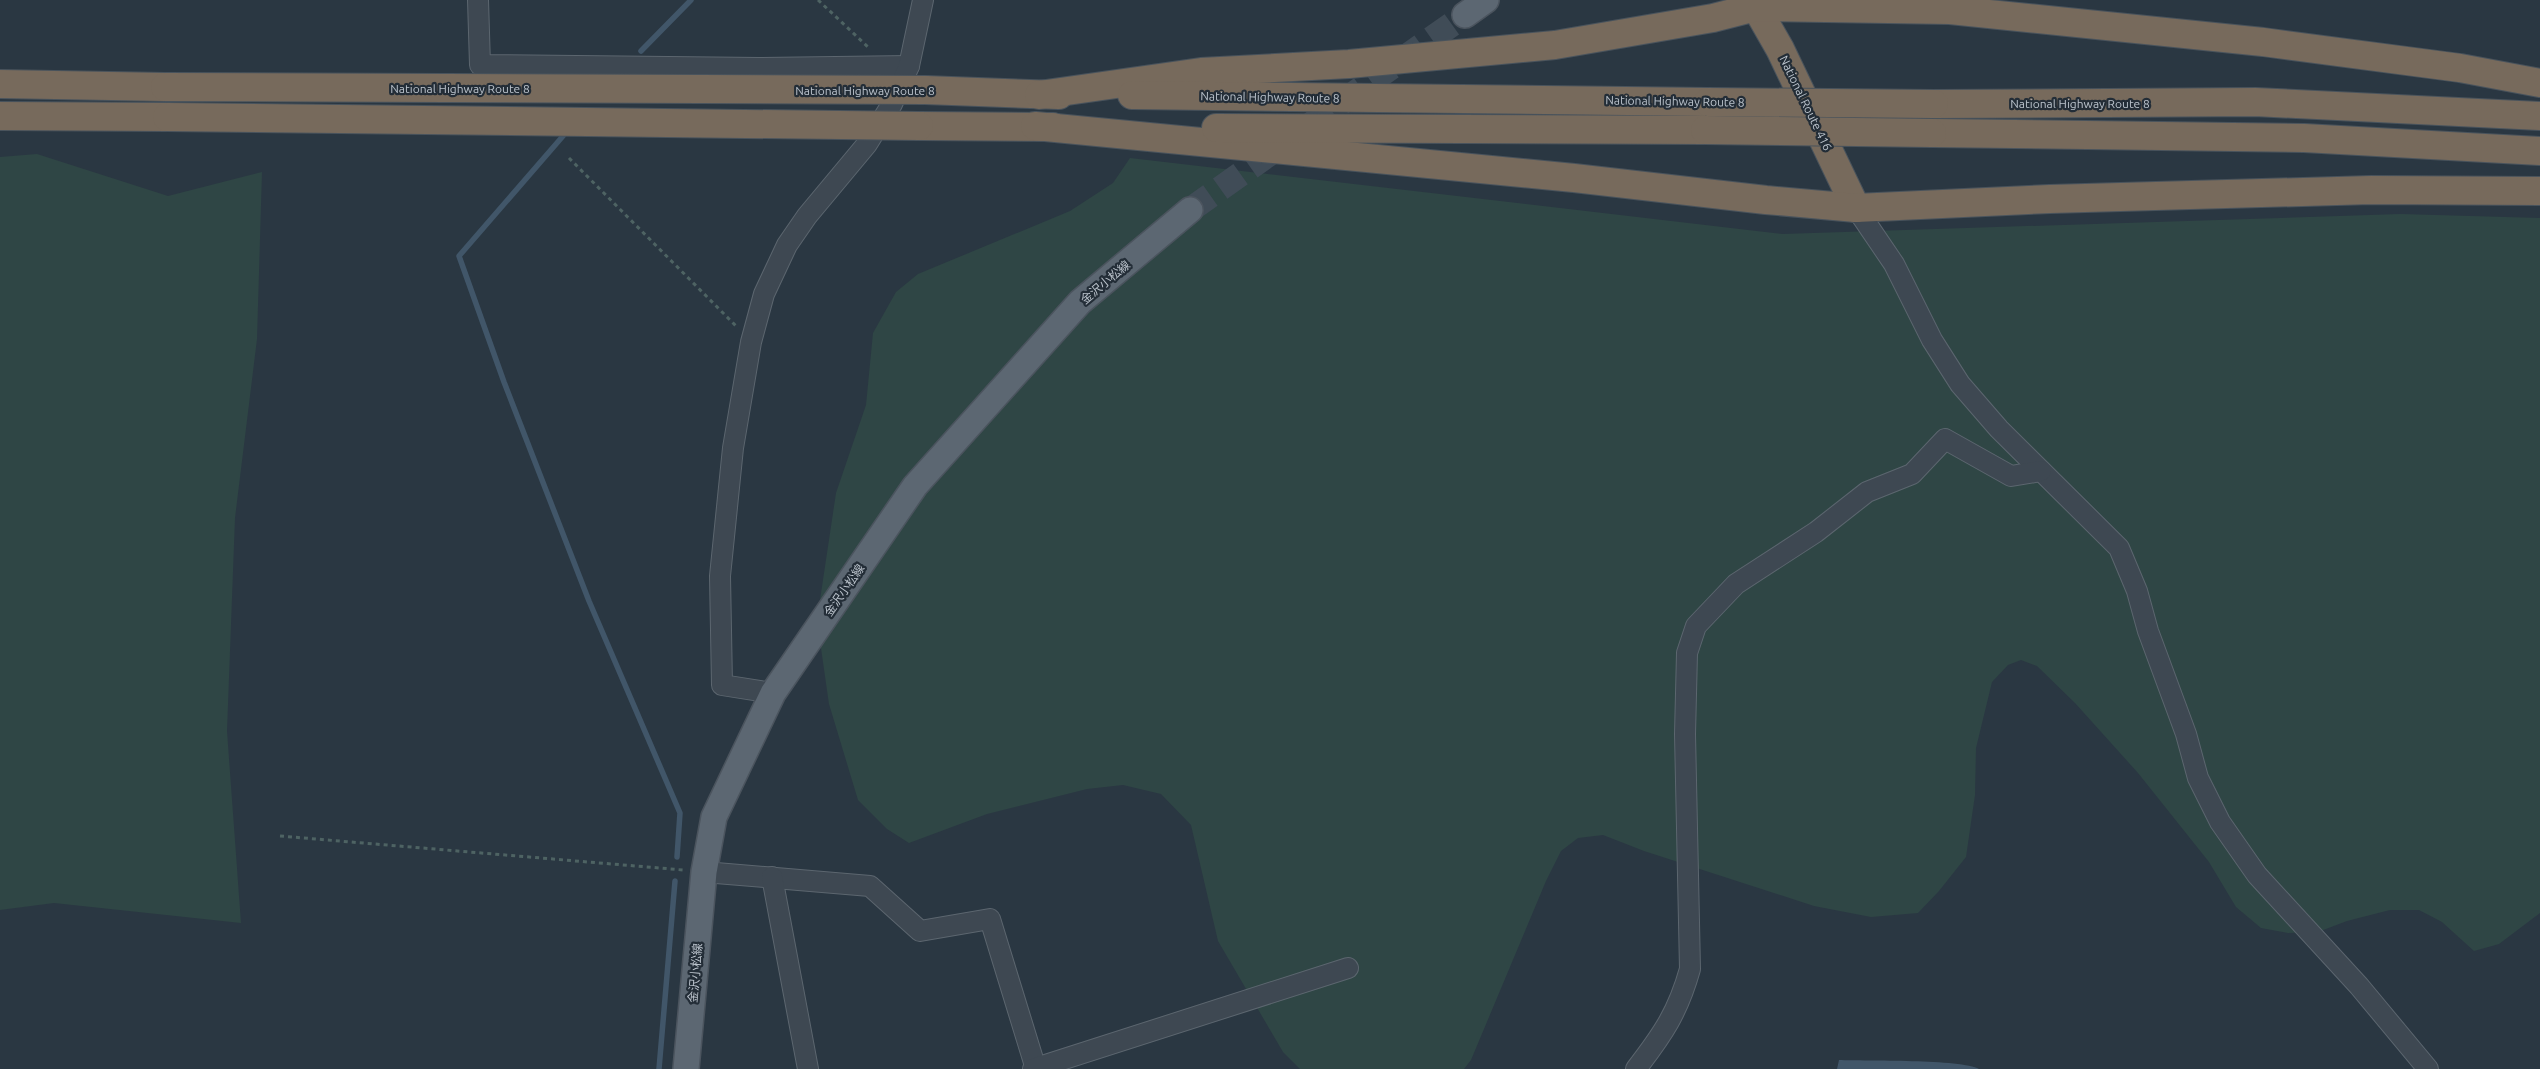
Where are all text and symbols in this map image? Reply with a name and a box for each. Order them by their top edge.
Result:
street label: National Route 416 [1777,53,1835,153]
street label: National Highway Route 8 [390,82,530,95]
street label: National Highway Route 8 [795,84,935,97]
street label: National Highway Route 8 [1200,89,1340,105]
street label: National Highway Route 8 [1605,93,1745,109]
street label: National Highway Route 8 [2010,97,2150,110]
street label: 金沢小松線 [1078,258,1132,306]
street label: 金沢小松線 [821,562,867,618]
street label: 金沢小松線 [686,943,704,1003]

